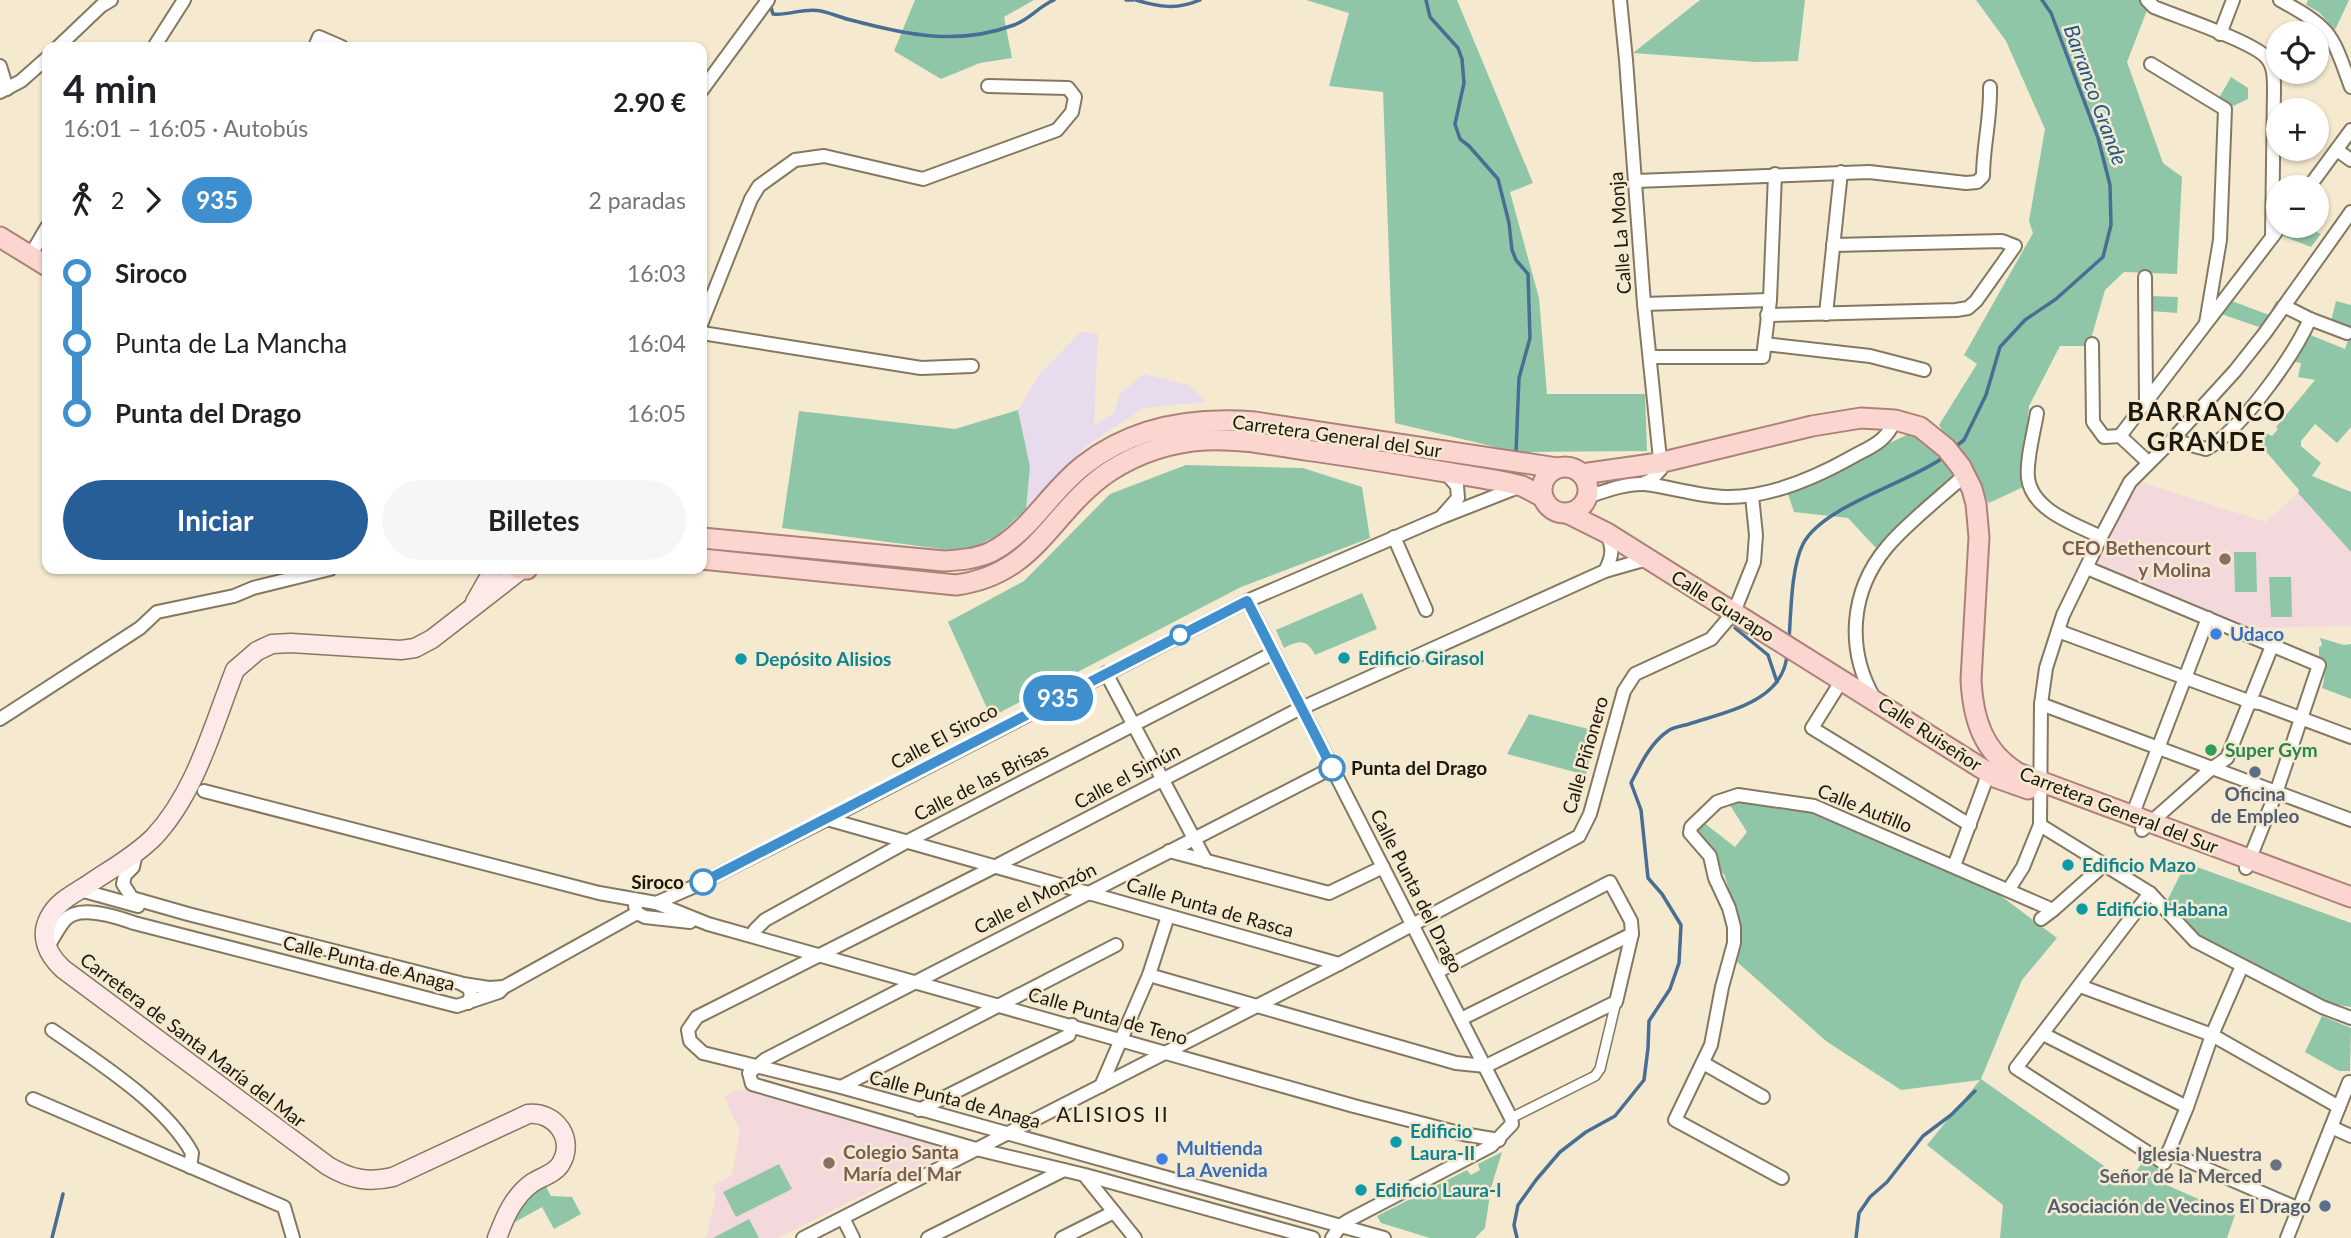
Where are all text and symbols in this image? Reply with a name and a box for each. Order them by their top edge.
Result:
water label: Barranco Grande [2059,21,2133,168]
map controls [2266,21,2329,238]
button: locate [2266,21,2329,84]
text: 4 min [63,65,157,111]
text: 2.90 € [613,86,686,118]
button: + [2266,98,2329,161]
text: 16:01 – 16:05 · Autobús [63,114,308,142]
street label: Calle La Monja [1604,171,1635,295]
button: − [2266,175,2329,238]
icon: walk [63,181,101,219]
icon: forward [134,181,172,219]
text: 935 [196,185,238,214]
text: 2 [111,186,124,214]
text: 2 paradas [589,186,686,214]
text: Siroco [115,257,187,289]
text: 16:03 [627,259,686,287]
text: Punta de La Mancha [115,327,347,359]
text: 16:04 [627,329,686,357]
district label: BARRANCO GRANDE [2127,395,2287,457]
text: Punta del Drago [115,397,302,429]
text: 16:05 [627,399,686,427]
street label: Carretera General del Sur [1231,409,1443,462]
button: Iniciar [63,480,368,560]
button: Billetes [382,480,686,560]
place label: CEO Bethencourt y Molina [2062,536,2211,581]
marker: CEO Bethencourt y Molina [2217,551,2233,567]
street label: Calle Guarapo [1667,565,1779,646]
place label: Udaco [2230,622,2284,645]
unlabelled marker [1170,625,1190,645]
marker: Udaco [2208,626,2224,642]
place label: Edificio Girasol [1358,646,1484,669]
place label: Depósito Alisios [755,647,891,670]
marker: Edificio Girasol [1336,650,1352,666]
marker: Depósito Alisios [733,651,749,667]
line badge: 935 [1018,675,1098,721]
text: 935 [1037,683,1079,712]
street label: Calle Ruiseñor [1874,691,1987,776]
street label: Calle Piñonero [1557,693,1612,816]
street label: Calle El Siroco [886,698,1001,773]
street label: Calle de las Brisas [910,738,1052,825]
street label: Calle el Simún [1070,738,1184,813]
place label: Super Gym [2225,738,2318,761]
marker: Super Gym [2203,742,2219,758]
marker: Punta del Drago [1319,755,1345,781]
place label: Punta del Drago [1351,756,1487,779]
street label: Carretera General del Sur [2017,761,2222,858]
marker: Oficina de Empleo [2247,764,2263,780]
street label: Calle Autillo [1815,778,1916,837]
place label: Oficina de Empleo [2211,782,2299,827]
street label: Calle Punta del Drago [1366,805,1469,976]
place label: Edificio Mazo [2082,853,2196,876]
street label: Calle el Monzón [970,857,1100,938]
marker: Edificio Mazo [2060,857,2076,873]
marker: Siroco [690,869,716,895]
place label: Siroco [631,870,684,893]
street label: Calle Punta de Rasca [1124,872,1296,941]
place label: Edificio Habana [2096,897,2228,920]
marker: Edificio Habana [2074,901,2090,917]
street label: Calle Punta de Anaga [281,930,458,995]
street label: Carretera de Santa María del Mar [76,947,311,1132]
street label: Calle Punta de Teno [1026,982,1191,1049]
street label: Calle Punta de Anaga [867,1065,1043,1132]
district label: ALISIOS II [1056,1101,1170,1126]
place label: Edificio Laura-II [1410,1119,1475,1164]
marker: Edificio Laura-II [1388,1134,1404,1150]
place label: Multienda La Avenida [1176,1136,1268,1181]
place label: Colegio Santa María del Mar [843,1140,962,1185]
place label: Iglesia Nuestra Señor de la Merced [2099,1142,2262,1187]
marker: Multienda La Avenida [1154,1151,1170,1167]
marker: Colegio Santa María del Mar [821,1155,837,1171]
marker: Iglesia Nuestra Señor de la Merced [2268,1157,2284,1173]
place label: Edificio Laura-I [1375,1178,1502,1201]
marker: Edificio Laura-I [1353,1182,1369,1198]
place label: Asociación de Vecinos El Drago [2047,1194,2311,1217]
marker: Asociación de Vecinos El Drago [2317,1198,2333,1214]

